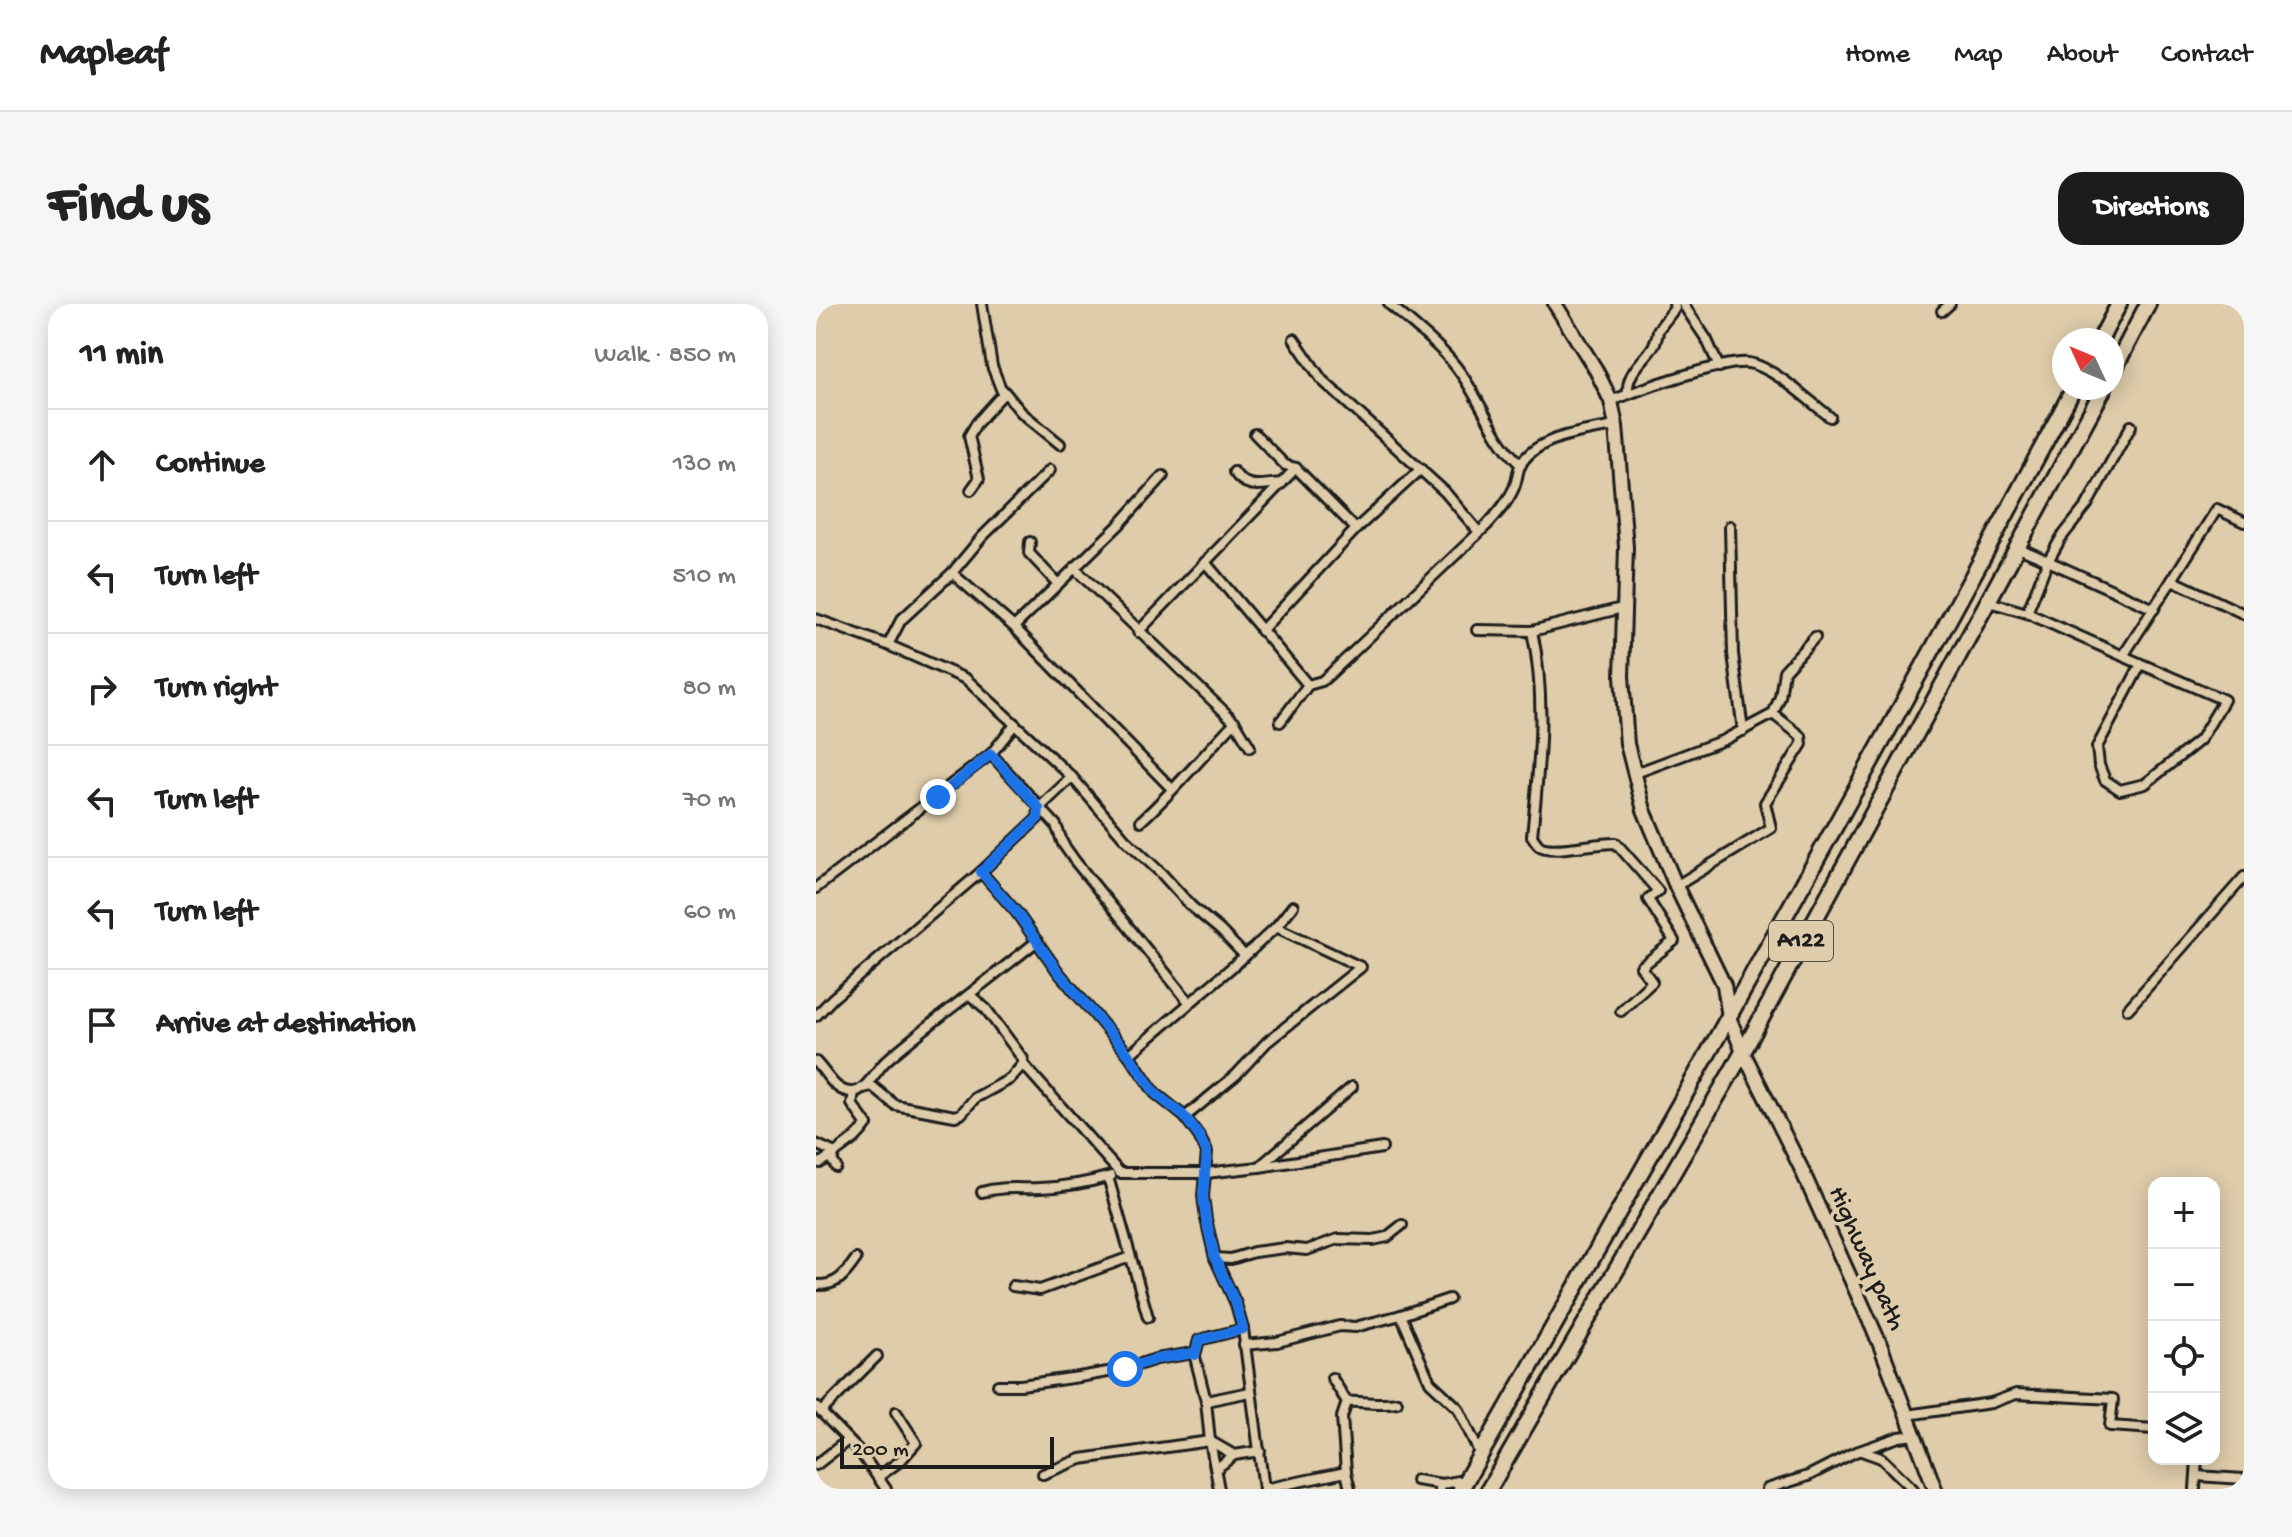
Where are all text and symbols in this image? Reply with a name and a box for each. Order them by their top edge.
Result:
text: Mapleaf [40,33,167,77]
text: Home [1845,39,1910,72]
text: Map [1954,39,2003,72]
text: About [2047,39,2117,72]
text: Contact [2161,39,2252,72]
button: Directions [2058,172,2244,245]
text: Find us [48,175,208,241]
north arrow [2052,328,2124,400]
text: 11 min [80,336,163,376]
text: Walk · 850 m [594,341,736,372]
icon: ahead [80,443,124,487]
text: Continue [156,448,265,483]
text: 130 m [673,450,736,481]
icon: left [80,555,124,599]
text: Turn left [156,560,257,595]
text: 510 m [672,562,736,593]
icon: right [80,667,124,711]
text: Turn right [156,672,276,707]
text: 80 m [682,674,736,705]
icon: left [80,779,124,823]
route end [920,779,956,815]
text: Turn left [156,784,257,819]
text: 70 m [683,786,736,817]
icon: left [80,891,124,935]
text: Turn left [156,896,257,931]
text: 60 m [683,898,736,929]
road number: A122 [1769,921,1833,961]
icon: arrive [80,1003,124,1047]
text: Arrive at destination [156,1008,416,1043]
map controls [2148,1177,2220,1465]
button: + [2148,1177,2220,1249]
street label: Highway path [1819,1182,1911,1336]
button: − [2148,1249,2220,1321]
button: locate [2148,1321,2220,1393]
route start [1107,1351,1143,1387]
button: layers [2148,1393,2220,1465]
scale bar [840,1433,1054,1469]
text: 200 m [852,1438,909,1464]

